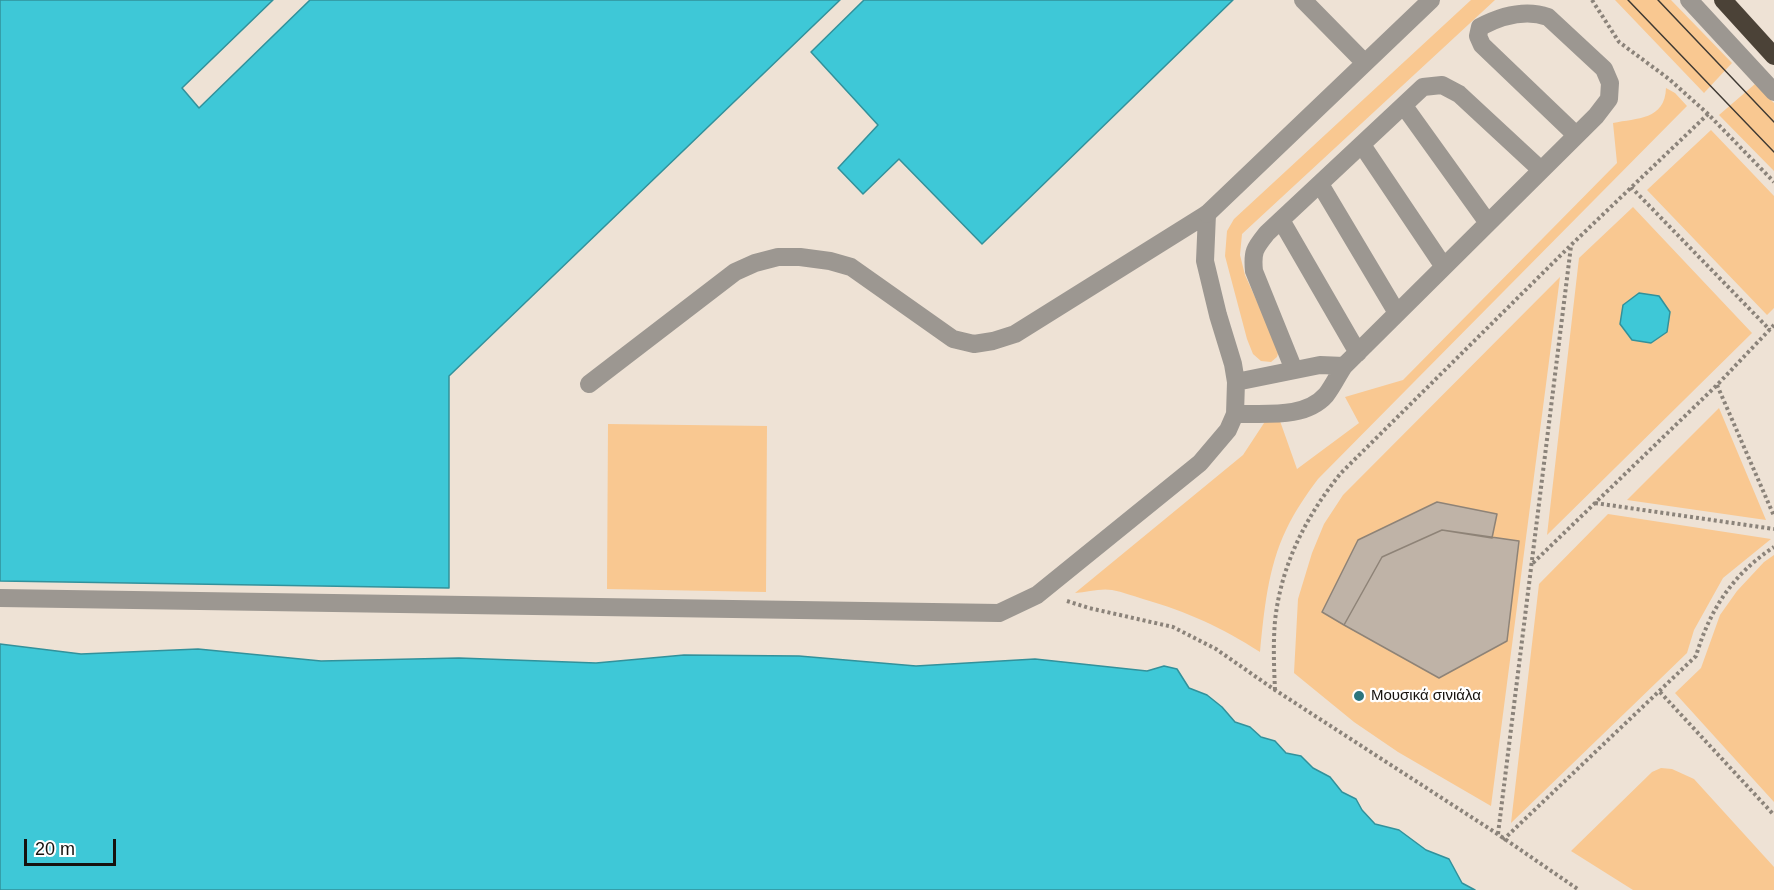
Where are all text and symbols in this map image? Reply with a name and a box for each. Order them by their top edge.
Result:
place label: Μουσικά σινιάλα [1371,687,1481,705]
marker: Μουσικά σινιάλα [1352,689,1366,703]
scale bar [27,827,118,865]
text: 20 m [35,839,75,859]

